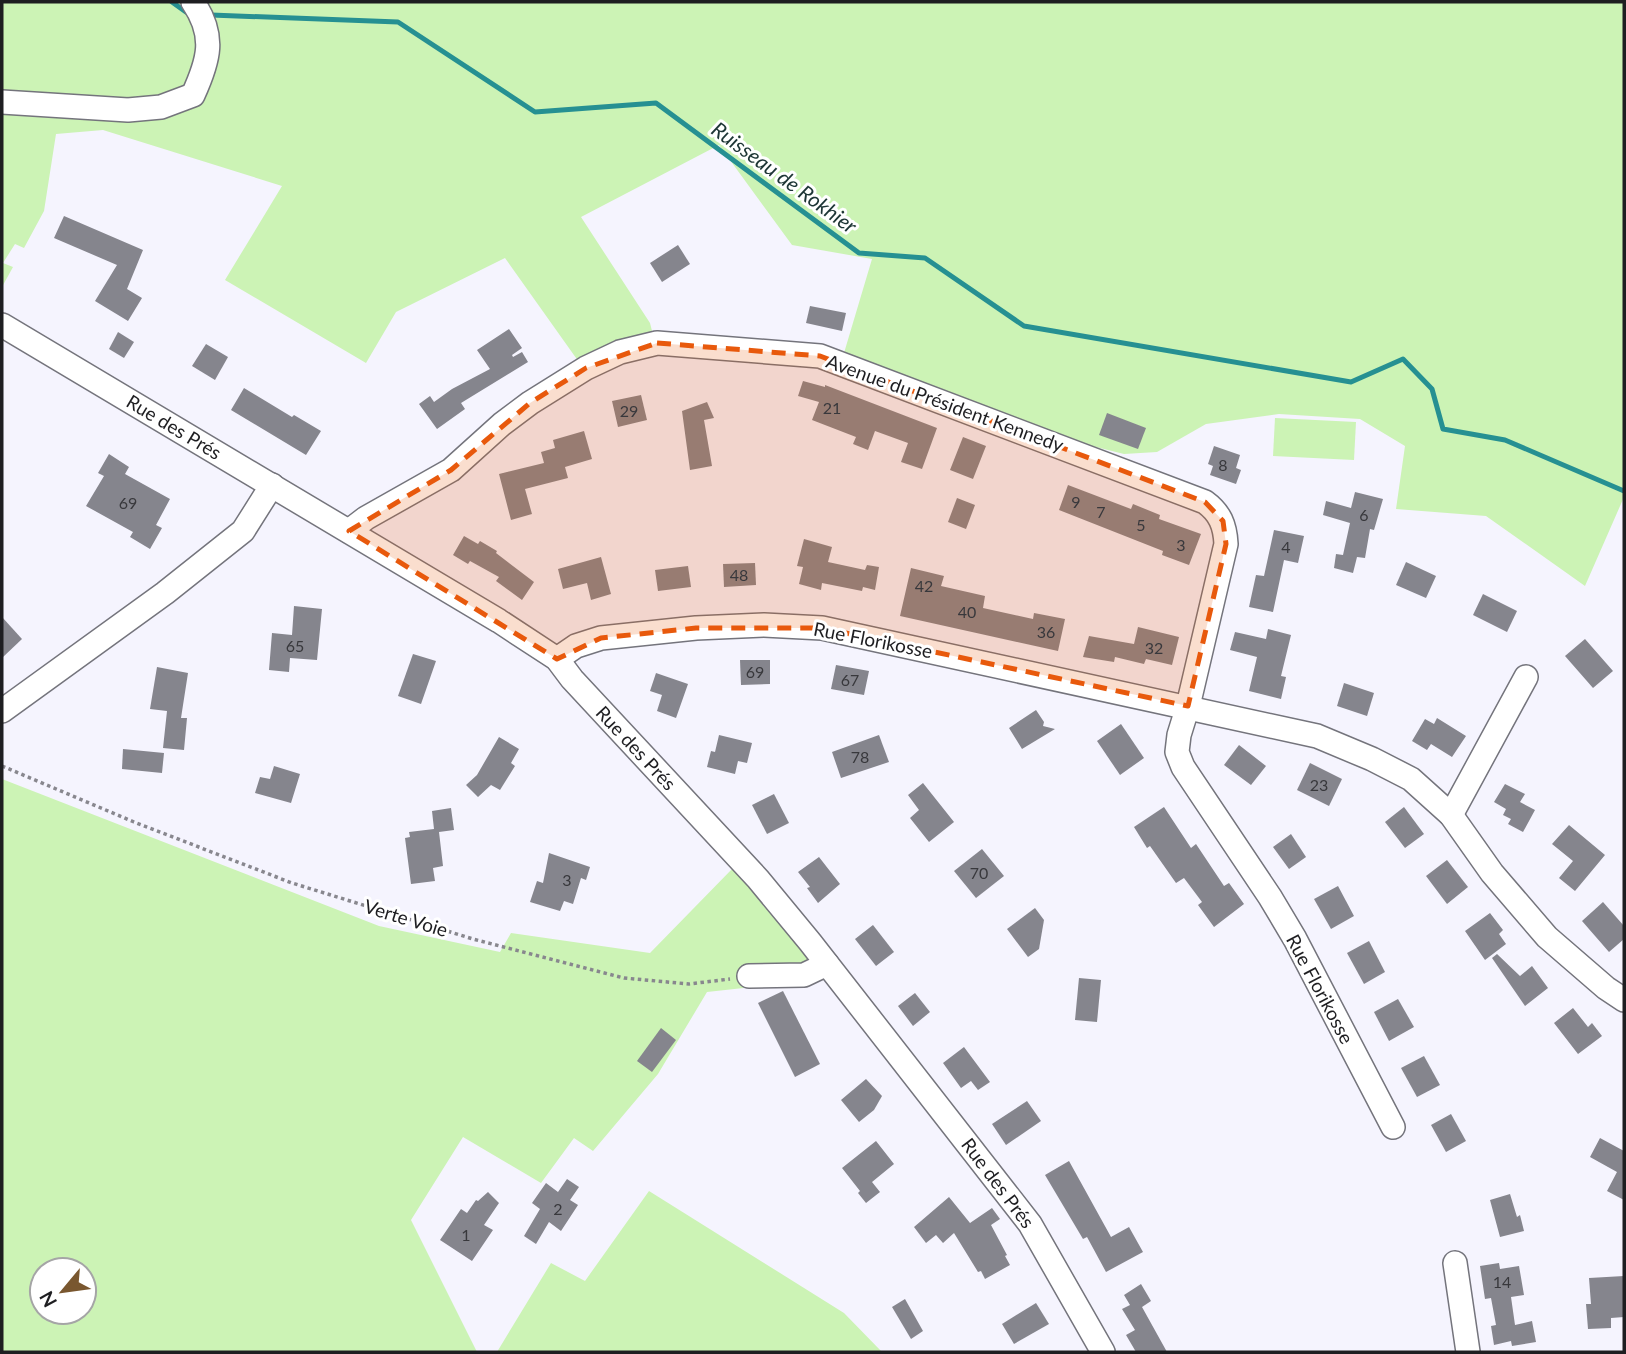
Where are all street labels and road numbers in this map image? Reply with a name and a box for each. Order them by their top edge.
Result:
street label: Avenue du Président Kennedy [823,349,1067,456]
street label: Rue des Prés [123,389,226,464]
street label: Rue Florikosse [812,617,935,662]
street label: Rue des Prés [592,701,681,795]
street label: Verte Voie [362,894,451,941]
street label: Rue Florikosse [1282,930,1359,1047]
street label: Rue des Prés [957,1133,1040,1232]

